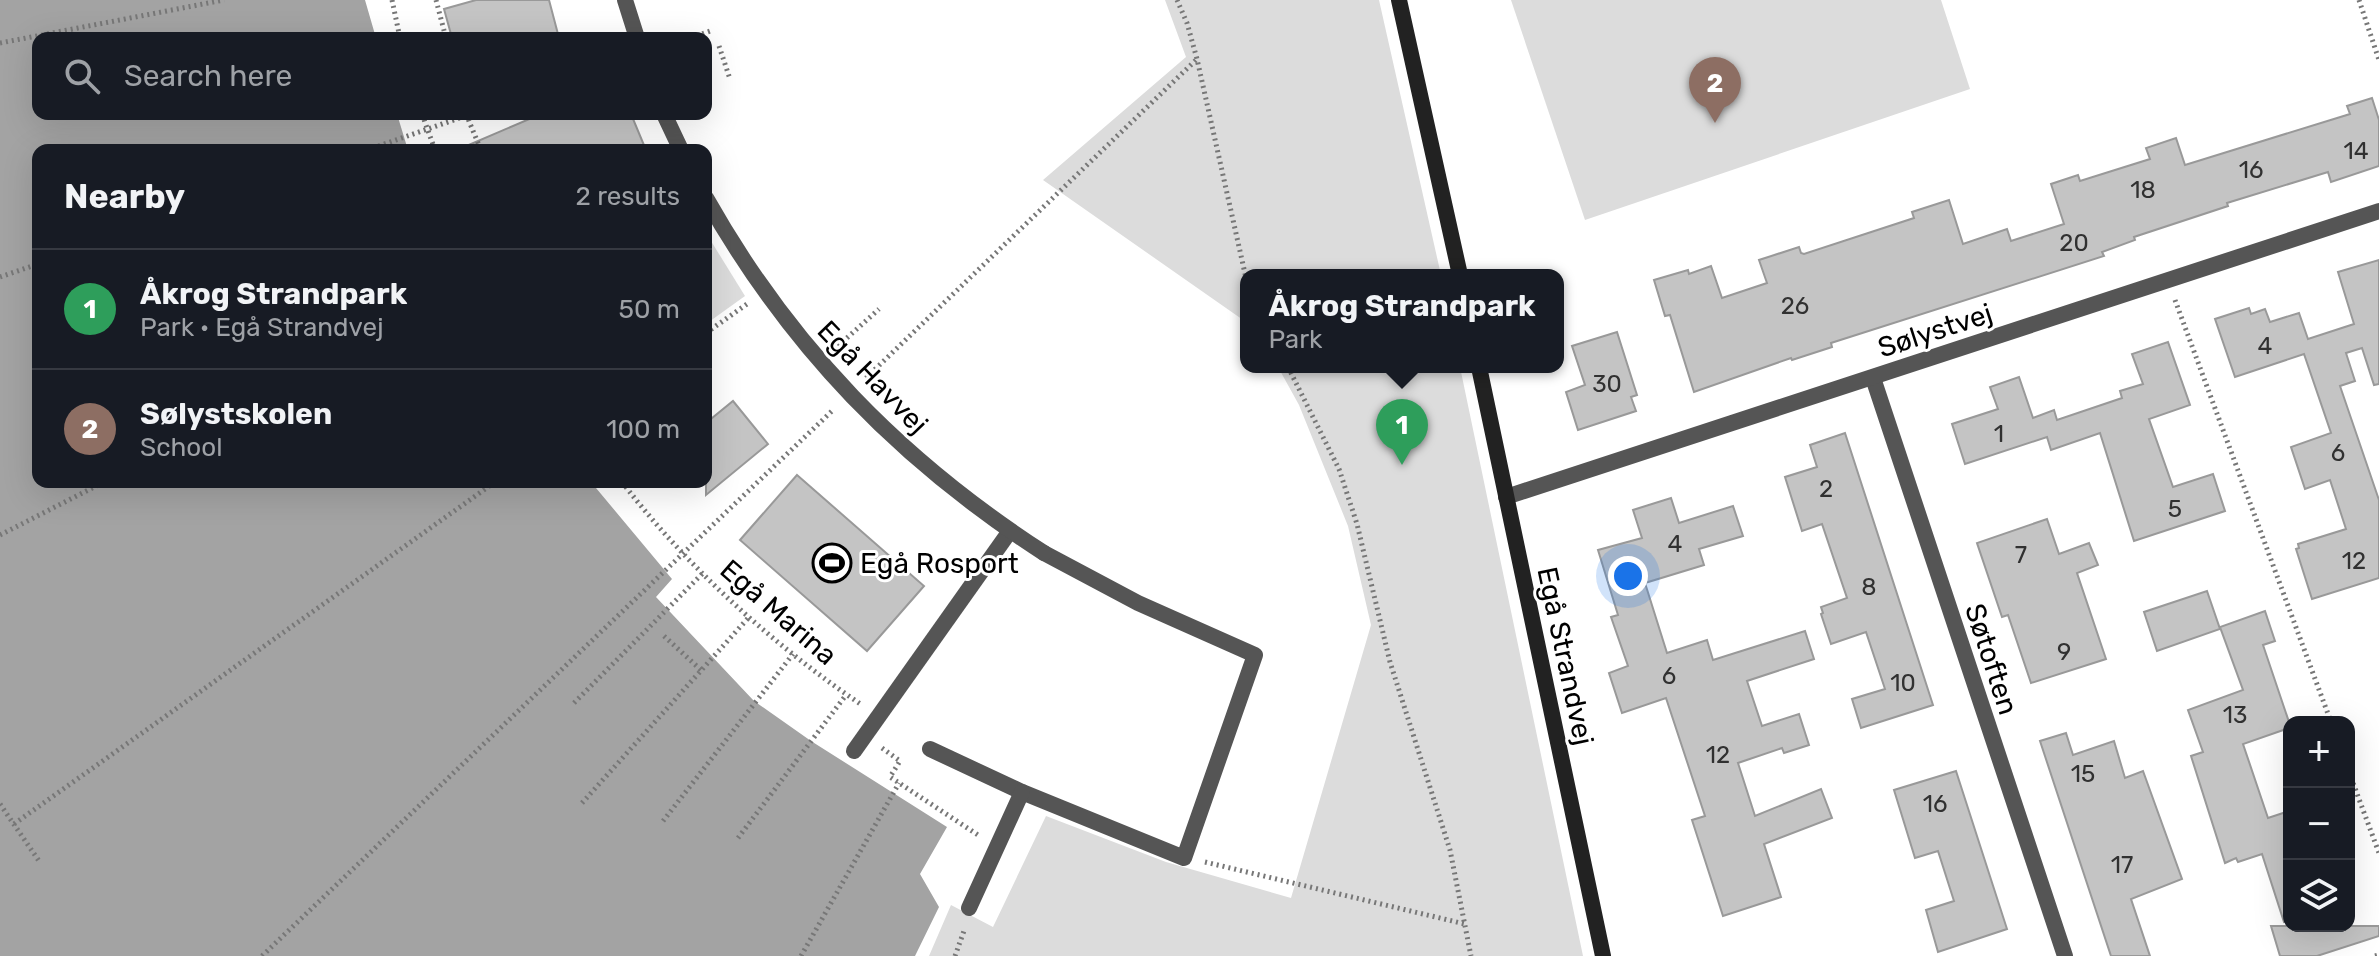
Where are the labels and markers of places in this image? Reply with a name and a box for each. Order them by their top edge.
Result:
pin: 2 [1689,57,1741,123]
pin: 1 [1376,399,1428,465]
sports icon: Egå Rosport [811,542,853,584]
place label: Egå Rosport [860,547,1019,580]

